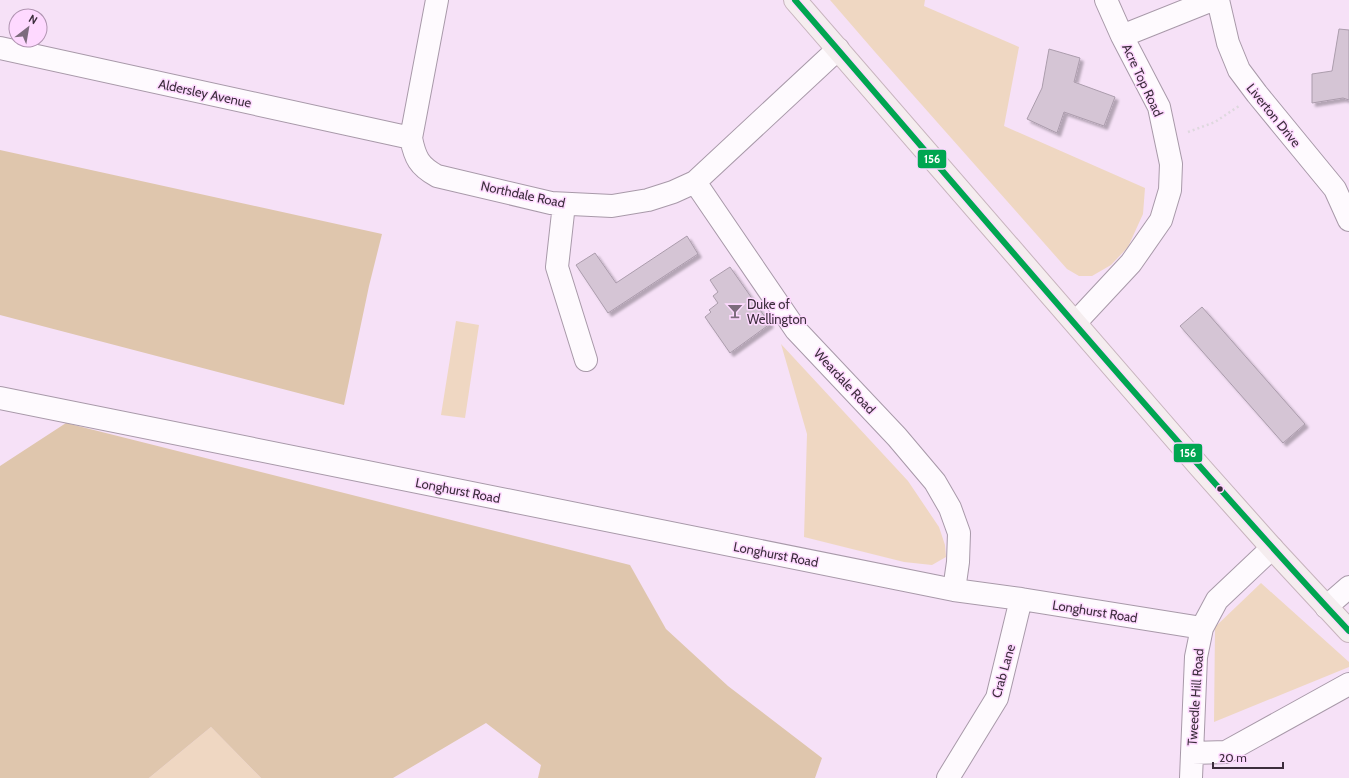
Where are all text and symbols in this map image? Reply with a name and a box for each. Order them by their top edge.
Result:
north arrow [8,8,48,48]
text: N [26,11,40,27]
street label: Acre Top Road [1119,41,1167,119]
street label: Aldersley Avenue [157,75,253,111]
street label: Liverton Drive [1244,80,1305,150]
line badge: 156 [917,149,947,169]
text: 156 [924,152,940,166]
street label: Northdale Road [479,177,567,211]
place label: Duke of Wellington [747,296,807,327]
bar icon: Duke of Wellington [726,302,744,320]
street label: Weardale Road [811,345,879,417]
line badge: 156 [1173,443,1203,463]
text: 156 [1180,446,1196,460]
street label: Longhurst Road [414,474,502,506]
unlabelled marker [1215,484,1225,494]
street label: Longhurst Road [732,538,820,570]
street label: Longhurst Road [1051,596,1139,626]
street label: Crab Lane [988,642,1018,700]
street label: Tweedle Hill Road [1184,648,1206,746]
scale bar [1213,744,1283,770]
text: 20 m [1219,750,1247,765]

